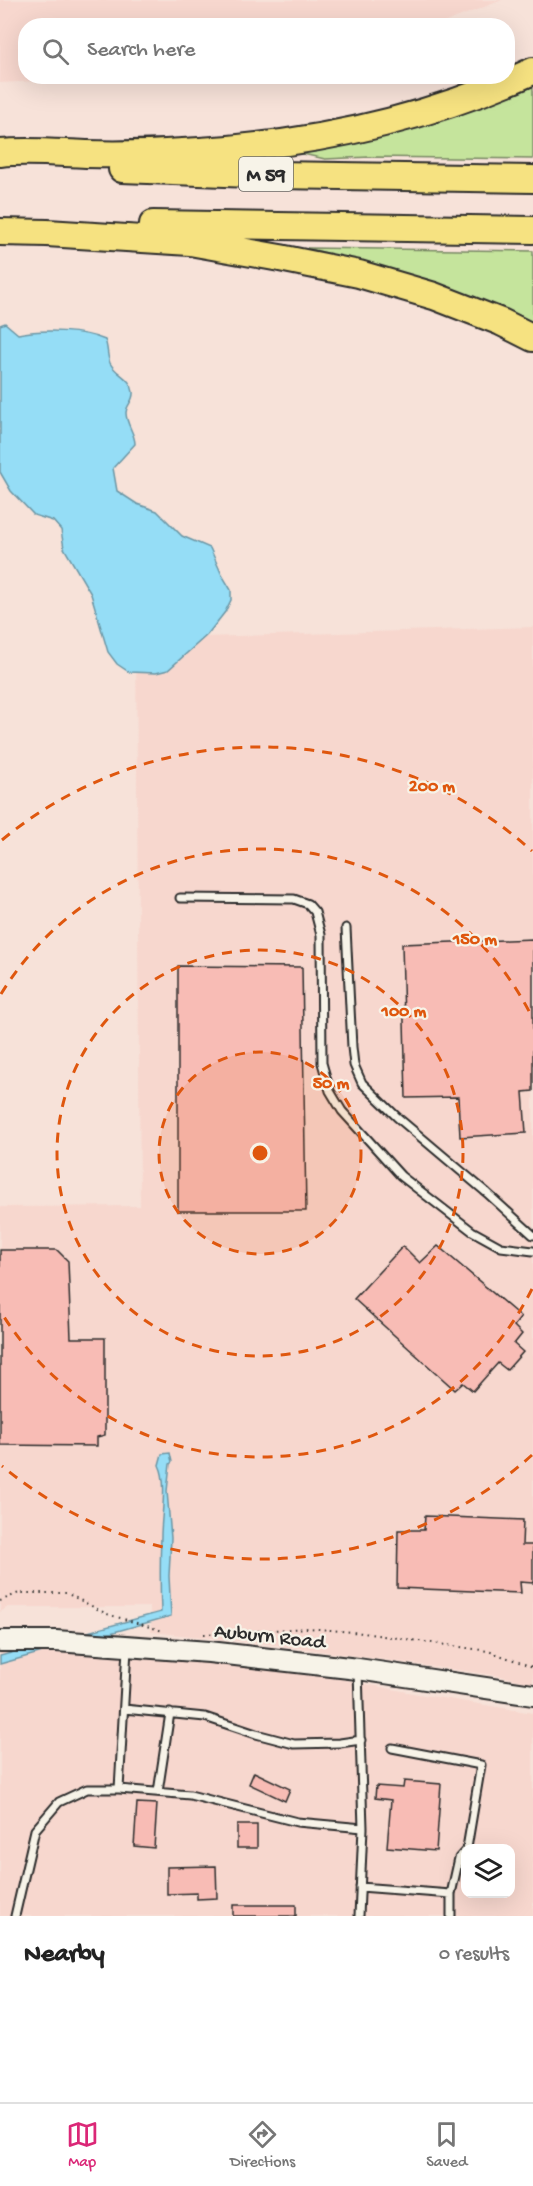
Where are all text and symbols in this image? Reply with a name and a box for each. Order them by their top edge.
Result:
search box [18,18,515,84]
icon: search [39,35,72,68]
text: Search here [87,38,195,64]
road number: M 59 [239,157,293,191]
text: 200 m [409,777,455,798]
text: 150 m [452,930,497,951]
text: 100 m [381,1002,427,1023]
text: 50 m [313,1074,350,1095]
centre of rings [250,1143,270,1163]
street label: Auburn Road [213,1620,328,1657]
map controls [461,1844,515,1898]
button: layers [461,1844,515,1898]
text: Nearby [24,1940,105,1971]
text: 0 results [439,1944,509,1967]
tab: Map [66,2118,99,2173]
tab: Directions [230,2118,295,2173]
tab: Saved [426,2118,467,2173]

